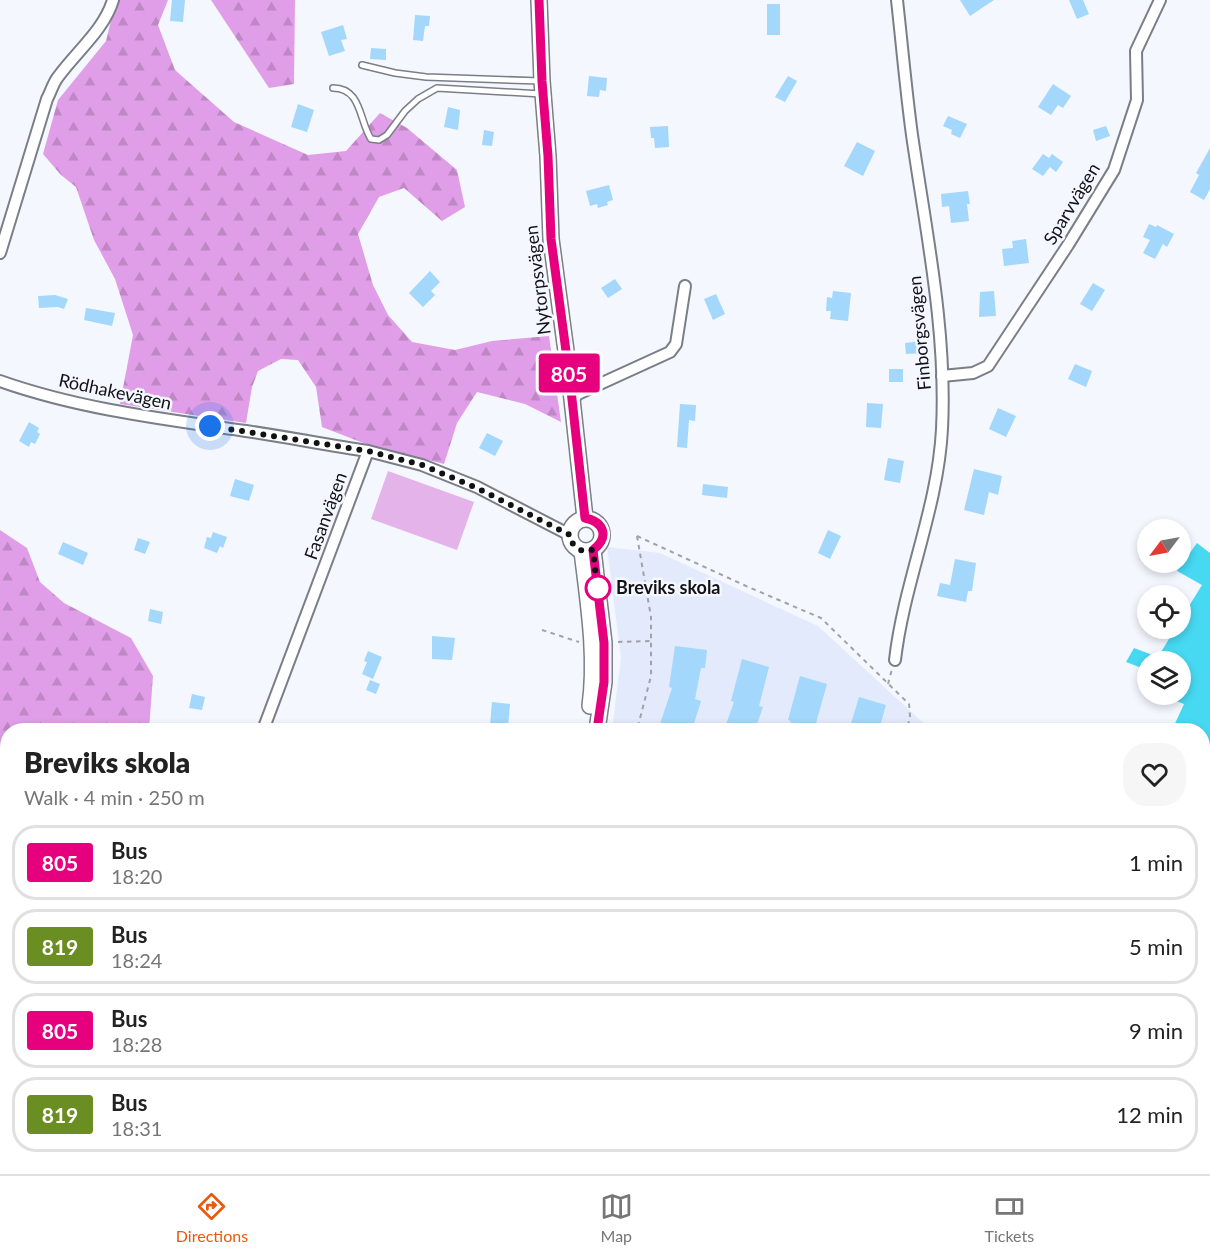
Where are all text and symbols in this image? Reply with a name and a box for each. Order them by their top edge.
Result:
street label: Sparvvägen [1038,159,1104,248]
street label: Nytorpsvägen [519,224,555,336]
street label: Finborgsvägen [903,275,935,391]
line badge: 805 [534,354,604,392]
text: 805 [551,361,587,386]
street label: Rödhakevägen [57,368,174,414]
your location [195,411,225,441]
street label: Fasanvägen [299,469,351,562]
north arrow [1137,519,1191,573]
map controls [1137,519,1191,705]
marker: Breviks skola [585,575,611,601]
place label: Breviks skola [616,576,721,598]
button: locate [1137,585,1191,639]
button: layers [1137,651,1191,705]
button: heart [1123,743,1186,806]
text: Breviks skola [24,745,190,779]
text: Walk · 4 min · 250 m [24,785,205,809]
text: Bus [111,837,147,864]
text: 1 min [1129,849,1183,876]
text: 805 [42,850,78,875]
text: 18:20 [111,864,162,888]
text: Bus [111,921,147,948]
text: 5 min [1129,933,1183,960]
text: 819 [42,934,78,959]
text: 18:24 [111,948,162,972]
text: Bus [111,1005,147,1032]
text: 9 min [1129,1017,1183,1044]
text: 805 [42,1018,78,1043]
text: 18:28 [111,1032,162,1056]
text: Bus [111,1089,147,1116]
text: 12 min [1116,1101,1183,1128]
text: 819 [42,1102,78,1127]
text: 18:31 [111,1116,162,1140]
tab: Directions [176,1190,248,1245]
tab: Map [600,1190,633,1245]
tab: Tickets [985,1190,1034,1245]

